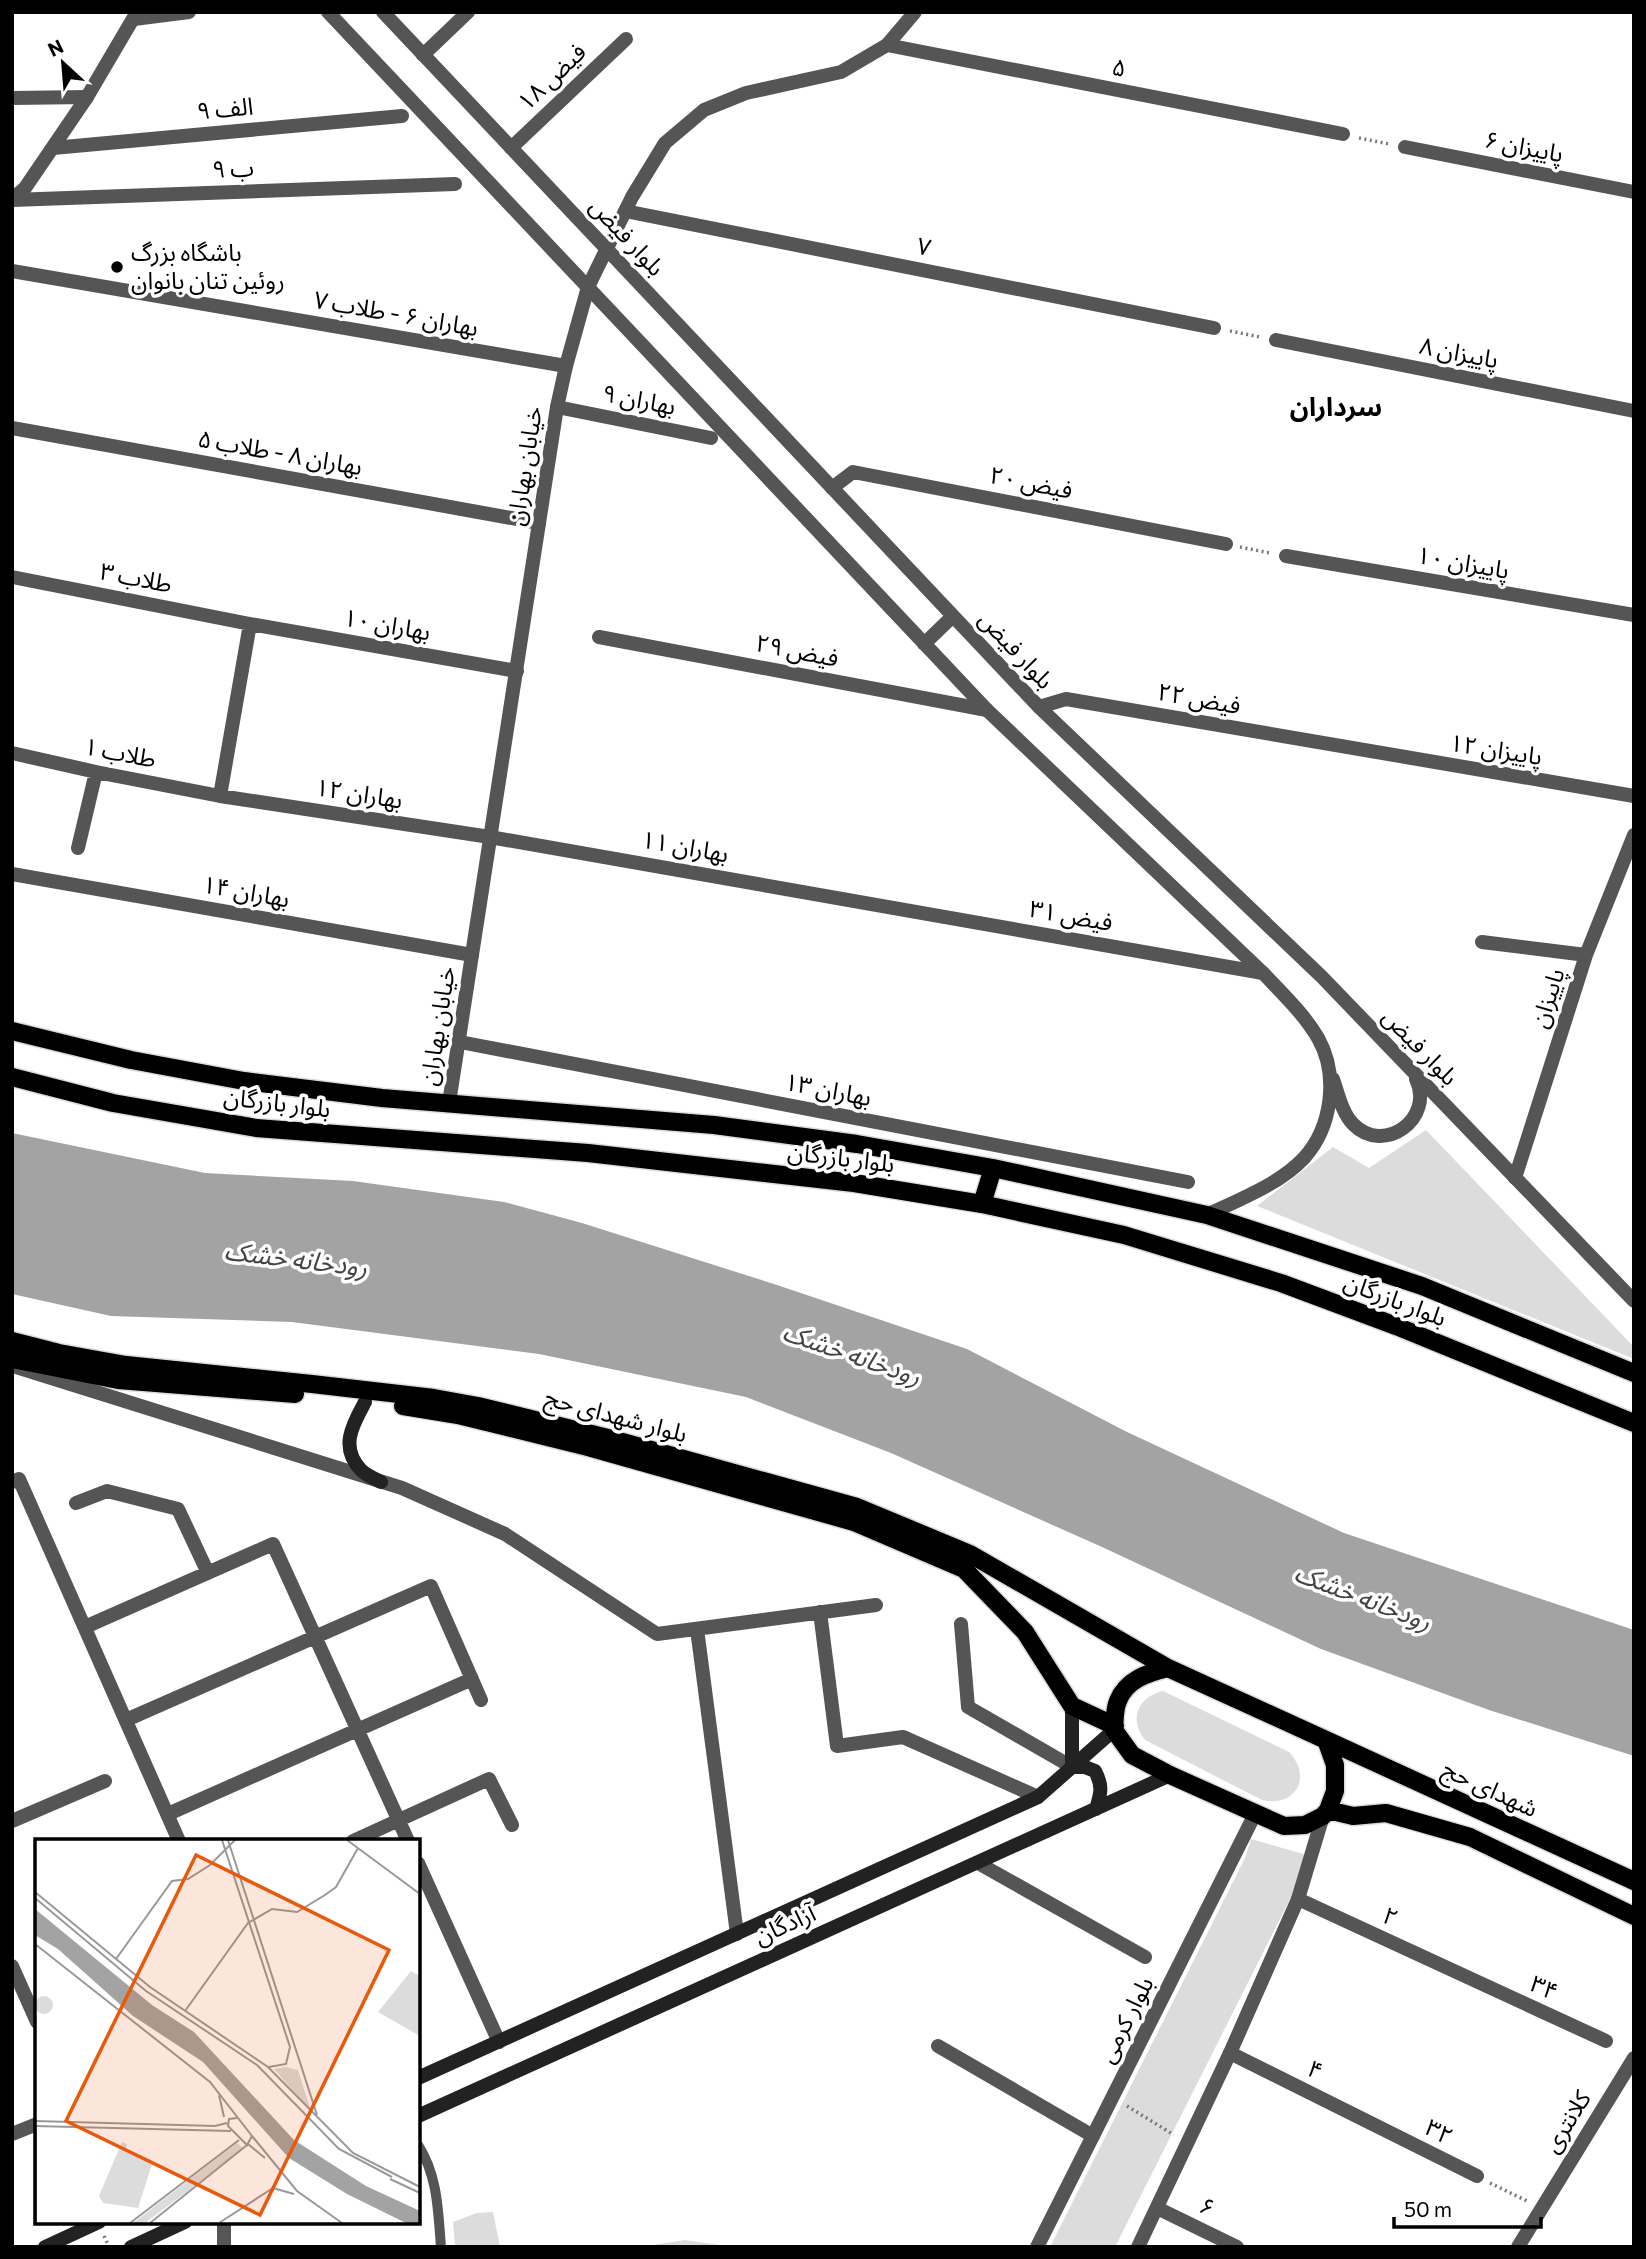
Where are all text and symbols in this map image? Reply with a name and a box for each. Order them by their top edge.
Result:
north arrow [28,28,98,98]
text: N [44,34,67,61]
street label: فیض ۱۸ [511,36,591,116]
street label: ۵ [1110,51,1129,82]
street label: ۹ الف [195,91,254,124]
street label: پاییزان ۶ [1482,124,1566,170]
street label: ۹ ب [211,152,255,183]
street label: بلوار فیض [584,191,672,282]
street label: ۷ [915,230,934,261]
place label: باشگاه بزرگ روئین تنان بانوان [131,237,285,295]
marker: باشگاه بزرگ روئین تنان بانوان [109,259,125,275]
street label: بهاران ۶ - طلاب ۷ [312,284,481,342]
street label: پاییزان ۸ [1417,330,1501,376]
street label: بهاران ۹ [600,377,679,421]
district label: سرداران [1290,390,1382,422]
street label: خیابان بهاران [500,404,548,528]
street label: بهاران ۸ - طلاب ۵ [196,423,365,481]
street label: فیض ۲۰ [987,459,1075,504]
street label: پاییزان ۱۰ [1414,539,1512,586]
street label: طلاب ۳ [98,555,175,598]
street label: بهاران ۱۰ [341,602,433,646]
street label: بلوار فیض [973,604,1061,695]
street label: فیض ۲۹ [753,627,841,672]
street label: فیض ۲۲ [1155,676,1243,719]
street label: پاییزان ۱۲ [1447,727,1545,772]
street label: طلاب ۱ [82,730,159,773]
street label: بهاران ۱۲ [313,771,405,815]
street label: بهاران ۱۱ [639,824,731,868]
street label: بهاران ۱۴ [200,869,292,913]
street label: فیض ۳۱ [1027,893,1115,936]
street label: خیابان بهاران [413,964,461,1088]
street label: پاییزان [1523,964,1572,1032]
street label: بلوار فیض [1377,1001,1465,1091]
street label: بهاران ۱۳ [782,1066,874,1112]
street label: بلوار بازرگان [222,1081,332,1123]
street label: بلوار بازرگان [786,1136,896,1178]
water label: رودخانه خشک [223,1233,369,1283]
street label: بلوار بازرگان [1340,1266,1451,1332]
water label: رودخانه خشک [779,1315,926,1392]
street label: بلوار شهدای حج [541,1382,691,1451]
water label: رودخانه خشک [1290,1555,1436,1637]
street label: شهدای حج [1437,1753,1543,1826]
inset map [35,1839,420,2224]
street label: آزادگان [749,1897,821,1951]
street label: ۲ [1378,1900,1403,1932]
street label: ۳۴ [1526,1968,1563,2005]
street label: بلوار کرمی [1091,1971,1160,2068]
street label: ۴ [1303,2053,1328,2085]
street label: کلانتری [1536,2084,1597,2158]
street label: ۳۲ [1421,2112,1459,2150]
scale bar [1394,2186,1541,2230]
street label: ۶ [1195,2190,1220,2222]
text: 50 m [1404,2196,1452,2221]

